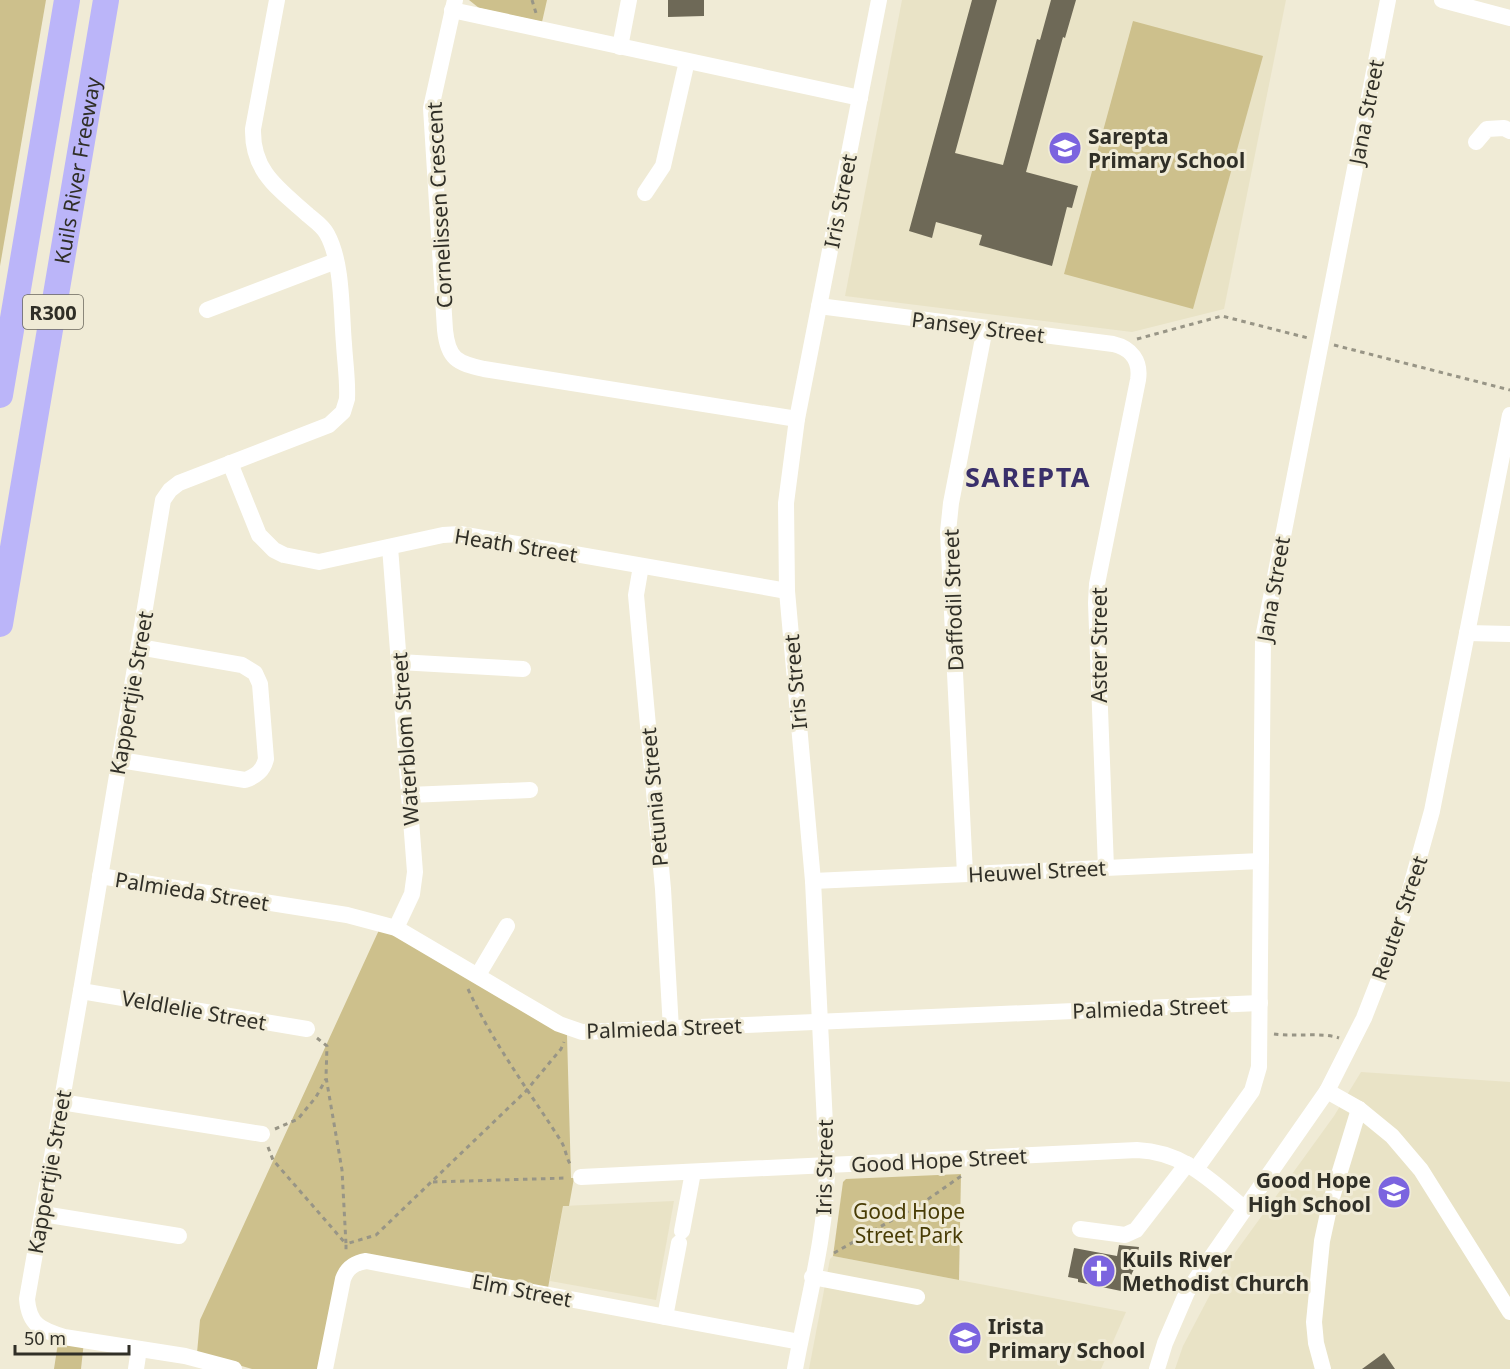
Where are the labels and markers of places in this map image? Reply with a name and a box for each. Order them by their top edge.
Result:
place label: Sarepta Primary School [1088,122,1245,174]
school or university icon: Sarepta Primary School [1047,130,1083,166]
place label: Good Hope High School [1248,1166,1371,1218]
school or university icon: Good Hope High School [1376,1174,1412,1210]
place label: Kuils River Methodist Church [1122,1245,1309,1297]
church icon: Kuils River Methodist Church [1081,1253,1117,1289]
place label: Irista Primary School [988,1312,1145,1364]
school or university icon: Irista Primary School [947,1320,983,1356]

